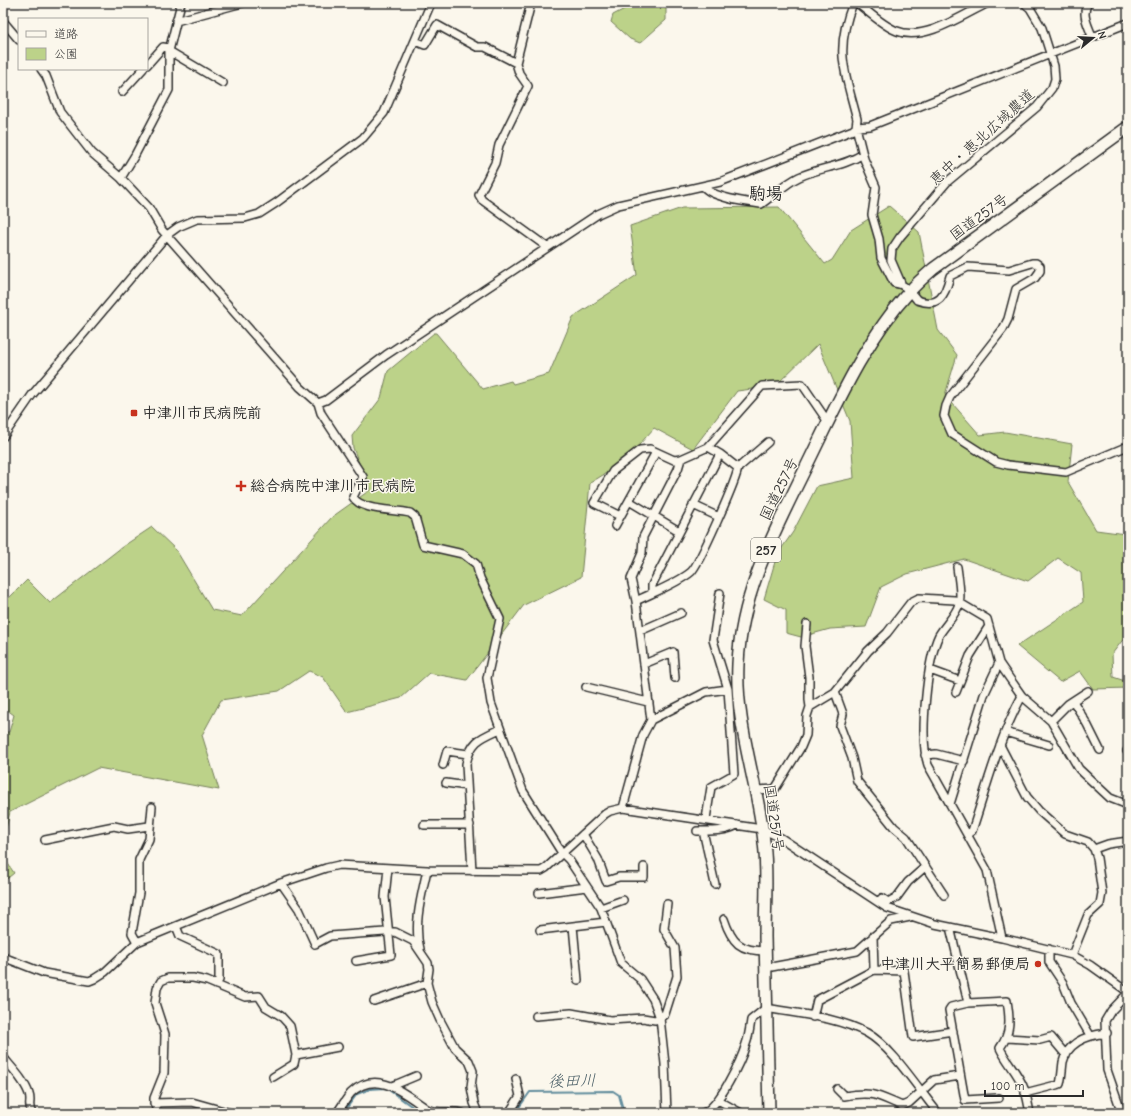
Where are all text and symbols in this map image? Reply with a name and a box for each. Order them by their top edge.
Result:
legend [18,18,148,70]
north arrow [1073,18,1113,58]
text: 道路 [54,27,78,41]
text: N [1095,30,1109,40]
text: 公園 [54,47,78,61]
street label: 恵中・恵北広域農道 [926,85,1038,189]
district label: 駒場 [749,184,783,203]
street label: 国道257号 [946,190,1012,244]
place label: 中津川市民病院前 [142,404,262,422]
marker: 中津川市民病院前 [129,408,139,418]
street label: 国道257号 [756,454,802,524]
place label: 総合病院中津川市民病院 [250,477,415,495]
marker: 総合病院中津川市民病院 [235,480,247,492]
road number: 257 [751,538,781,562]
street label: 国道257号 [760,783,788,853]
place label: 中津川大平簡易郵便局 [880,955,1030,973]
marker: 中津川大平簡易郵便局 [1033,959,1043,969]
water label: 後田川 [548,1072,596,1090]
scale bar [985,1072,1083,1098]
text: 100 m [991,1079,1024,1093]

